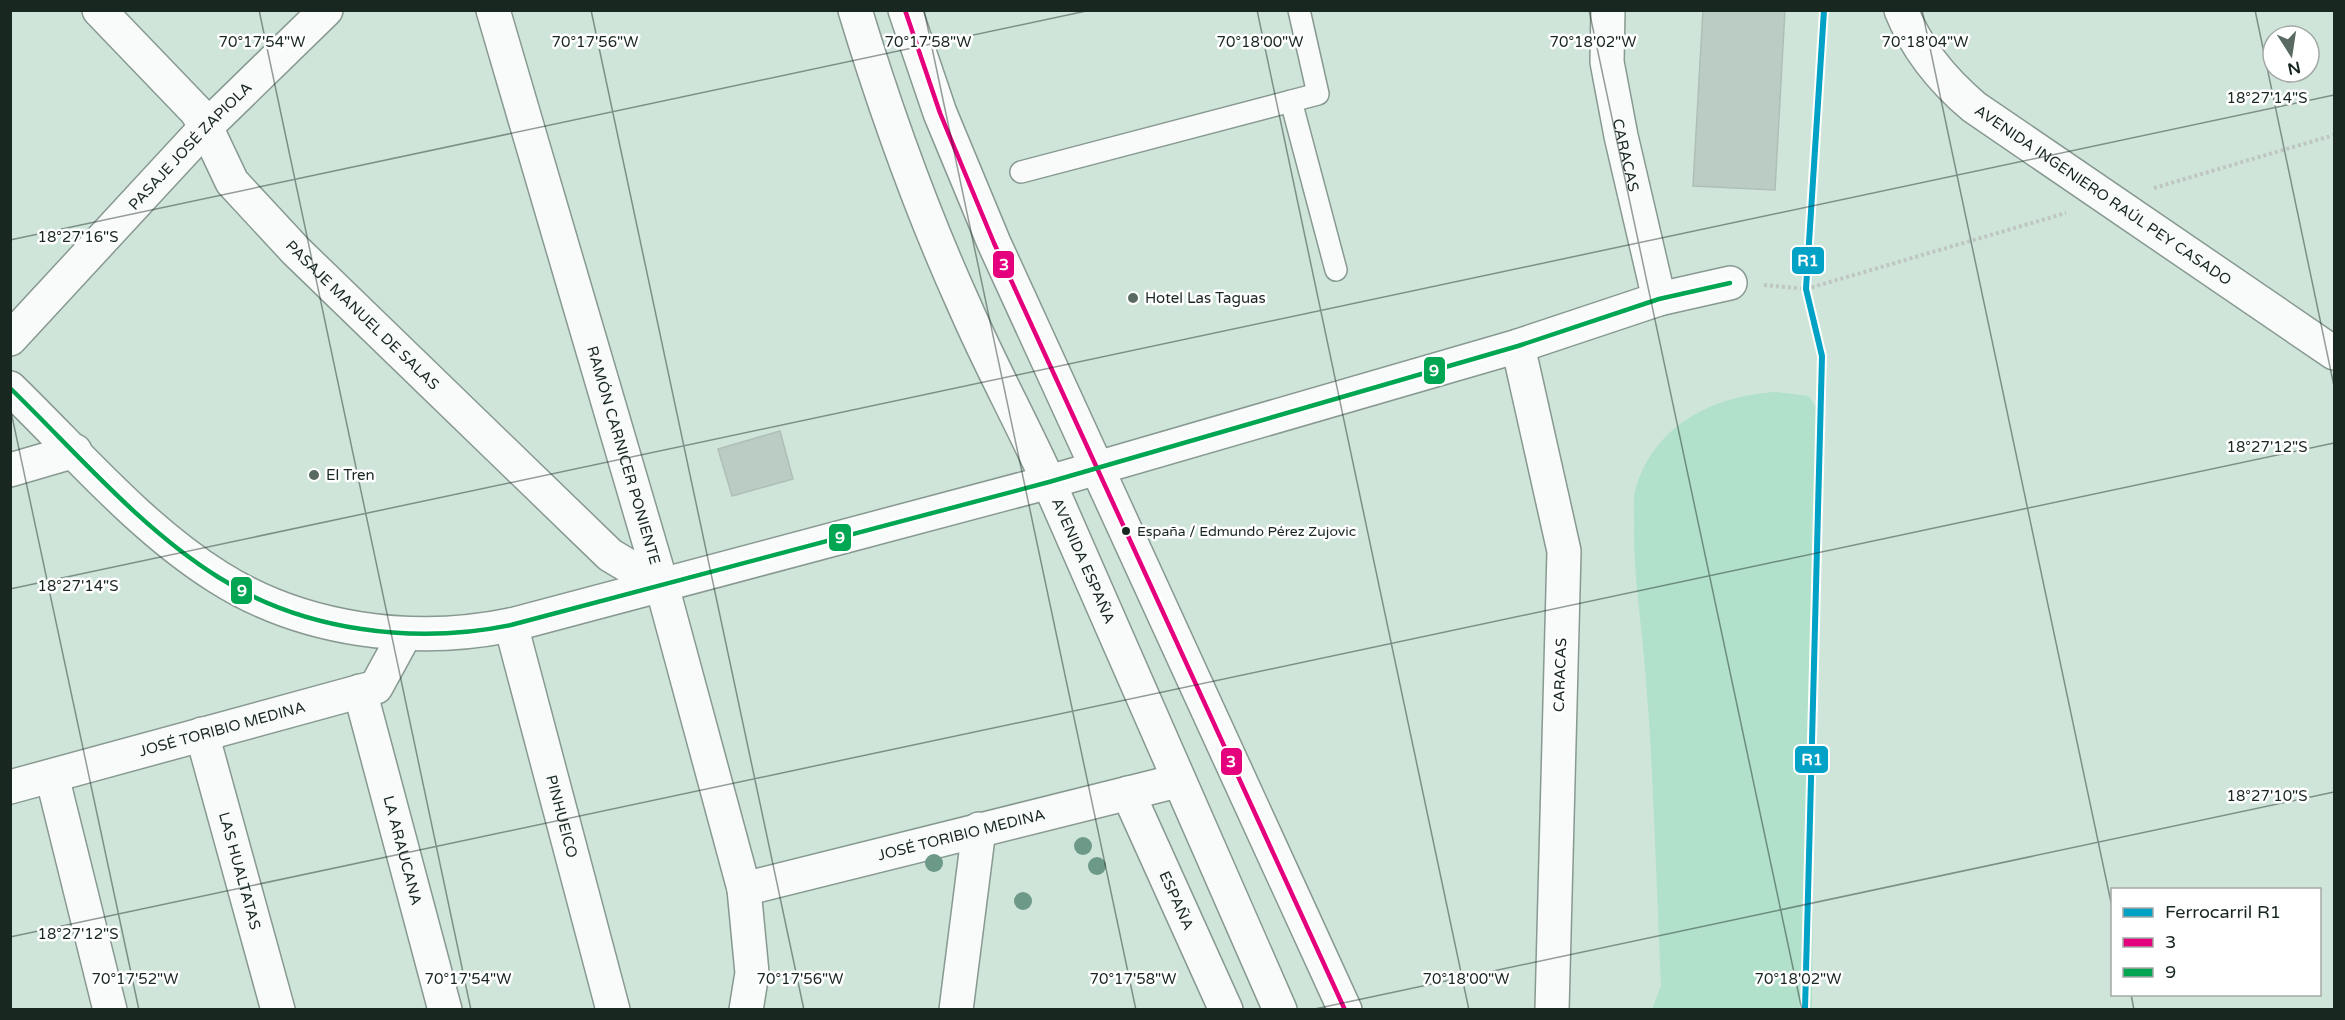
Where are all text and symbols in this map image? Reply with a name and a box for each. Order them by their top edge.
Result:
north arrow [2261,24,2321,84]
text: 70°17'54"W [219,33,305,51]
text: 70°17'56"W [552,33,638,51]
text: 70°17'58"W [885,33,971,51]
text: 70°18'00"W [1217,33,1303,51]
text: 70°18'02"W [1550,33,1636,51]
text: 70°18'04"W [1882,33,1968,51]
text: N [2286,57,2302,79]
street label: PASAJE JOSÉ ZAPIOLA [125,78,256,214]
text: 18°27'14"S [2227,89,2307,107]
street label: AVENIDA INGENIERO RAÚL PEY CASADO [1971,101,2235,289]
street label: CARACAS [1609,117,1643,193]
text: 18°27'16"S [38,228,118,246]
street label: PASAJE MANUEL DE SALAS [282,237,443,393]
line badge: R1 [1791,246,1825,275]
line badge: 3 [992,250,1015,279]
text: R1 [1797,251,1819,271]
text: 3 [999,255,1009,275]
place label: Hotel Las Taguas [1145,289,1266,307]
marker: Hotel Las Taguas [1126,291,1140,305]
street label: RAMÓN CARNICER PONIENTE [583,344,664,567]
line badge: 9 [1423,356,1446,385]
text: 9 [1429,361,1439,381]
text: 18°27'12"S [2227,438,2307,456]
place label: El Tren [326,466,375,484]
marker: El Tren [307,468,321,482]
street label: AVENIDA ESPAÑA [1048,495,1119,626]
line badge: 9 [828,523,852,552]
place label: España / Edmundo Pérez Zujovic [1137,523,1356,540]
marker: España / Edmundo Pérez Zujovic [1120,525,1132,537]
text: 9 [835,528,845,548]
line badge: 9 [230,576,253,605]
text: 18°27'14"S [38,577,118,595]
text: 9 [237,581,247,601]
street label: CARACAS [1550,638,1570,712]
street label: JOSÉ TORIBIO MEDINA [137,698,307,760]
line badge: R1 [1794,745,1829,774]
line badge: 3 [1220,747,1243,776]
text: R1 [1801,750,1823,770]
text: 3 [1226,752,1236,772]
street label: PINHUEICO [542,773,581,860]
text: 18°27'10"S [2227,787,2307,805]
street label: LA ARAUCANA [379,794,426,907]
street label: JOSÉ TORIBIO MEDINA [876,805,1047,864]
street label: LAS HUALTATAS [215,810,264,932]
street label: ESPAÑA [1155,868,1198,933]
legend [2111,888,2321,996]
text: Ferrocarril R1 [2165,901,2281,923]
text: 18°27'12"S [38,925,118,943]
text: 3 [2165,931,2176,953]
text: 9 [2165,961,2176,983]
text: 70°17'52"W [92,970,178,988]
text: 70°17'54"W [425,970,511,988]
text: 70°17'56"W [757,970,843,988]
text: 70°17'58"W [1090,970,1176,988]
text: 70°18'00"W [1423,970,1509,988]
text: 70°18'02"W [1755,970,1841,988]

